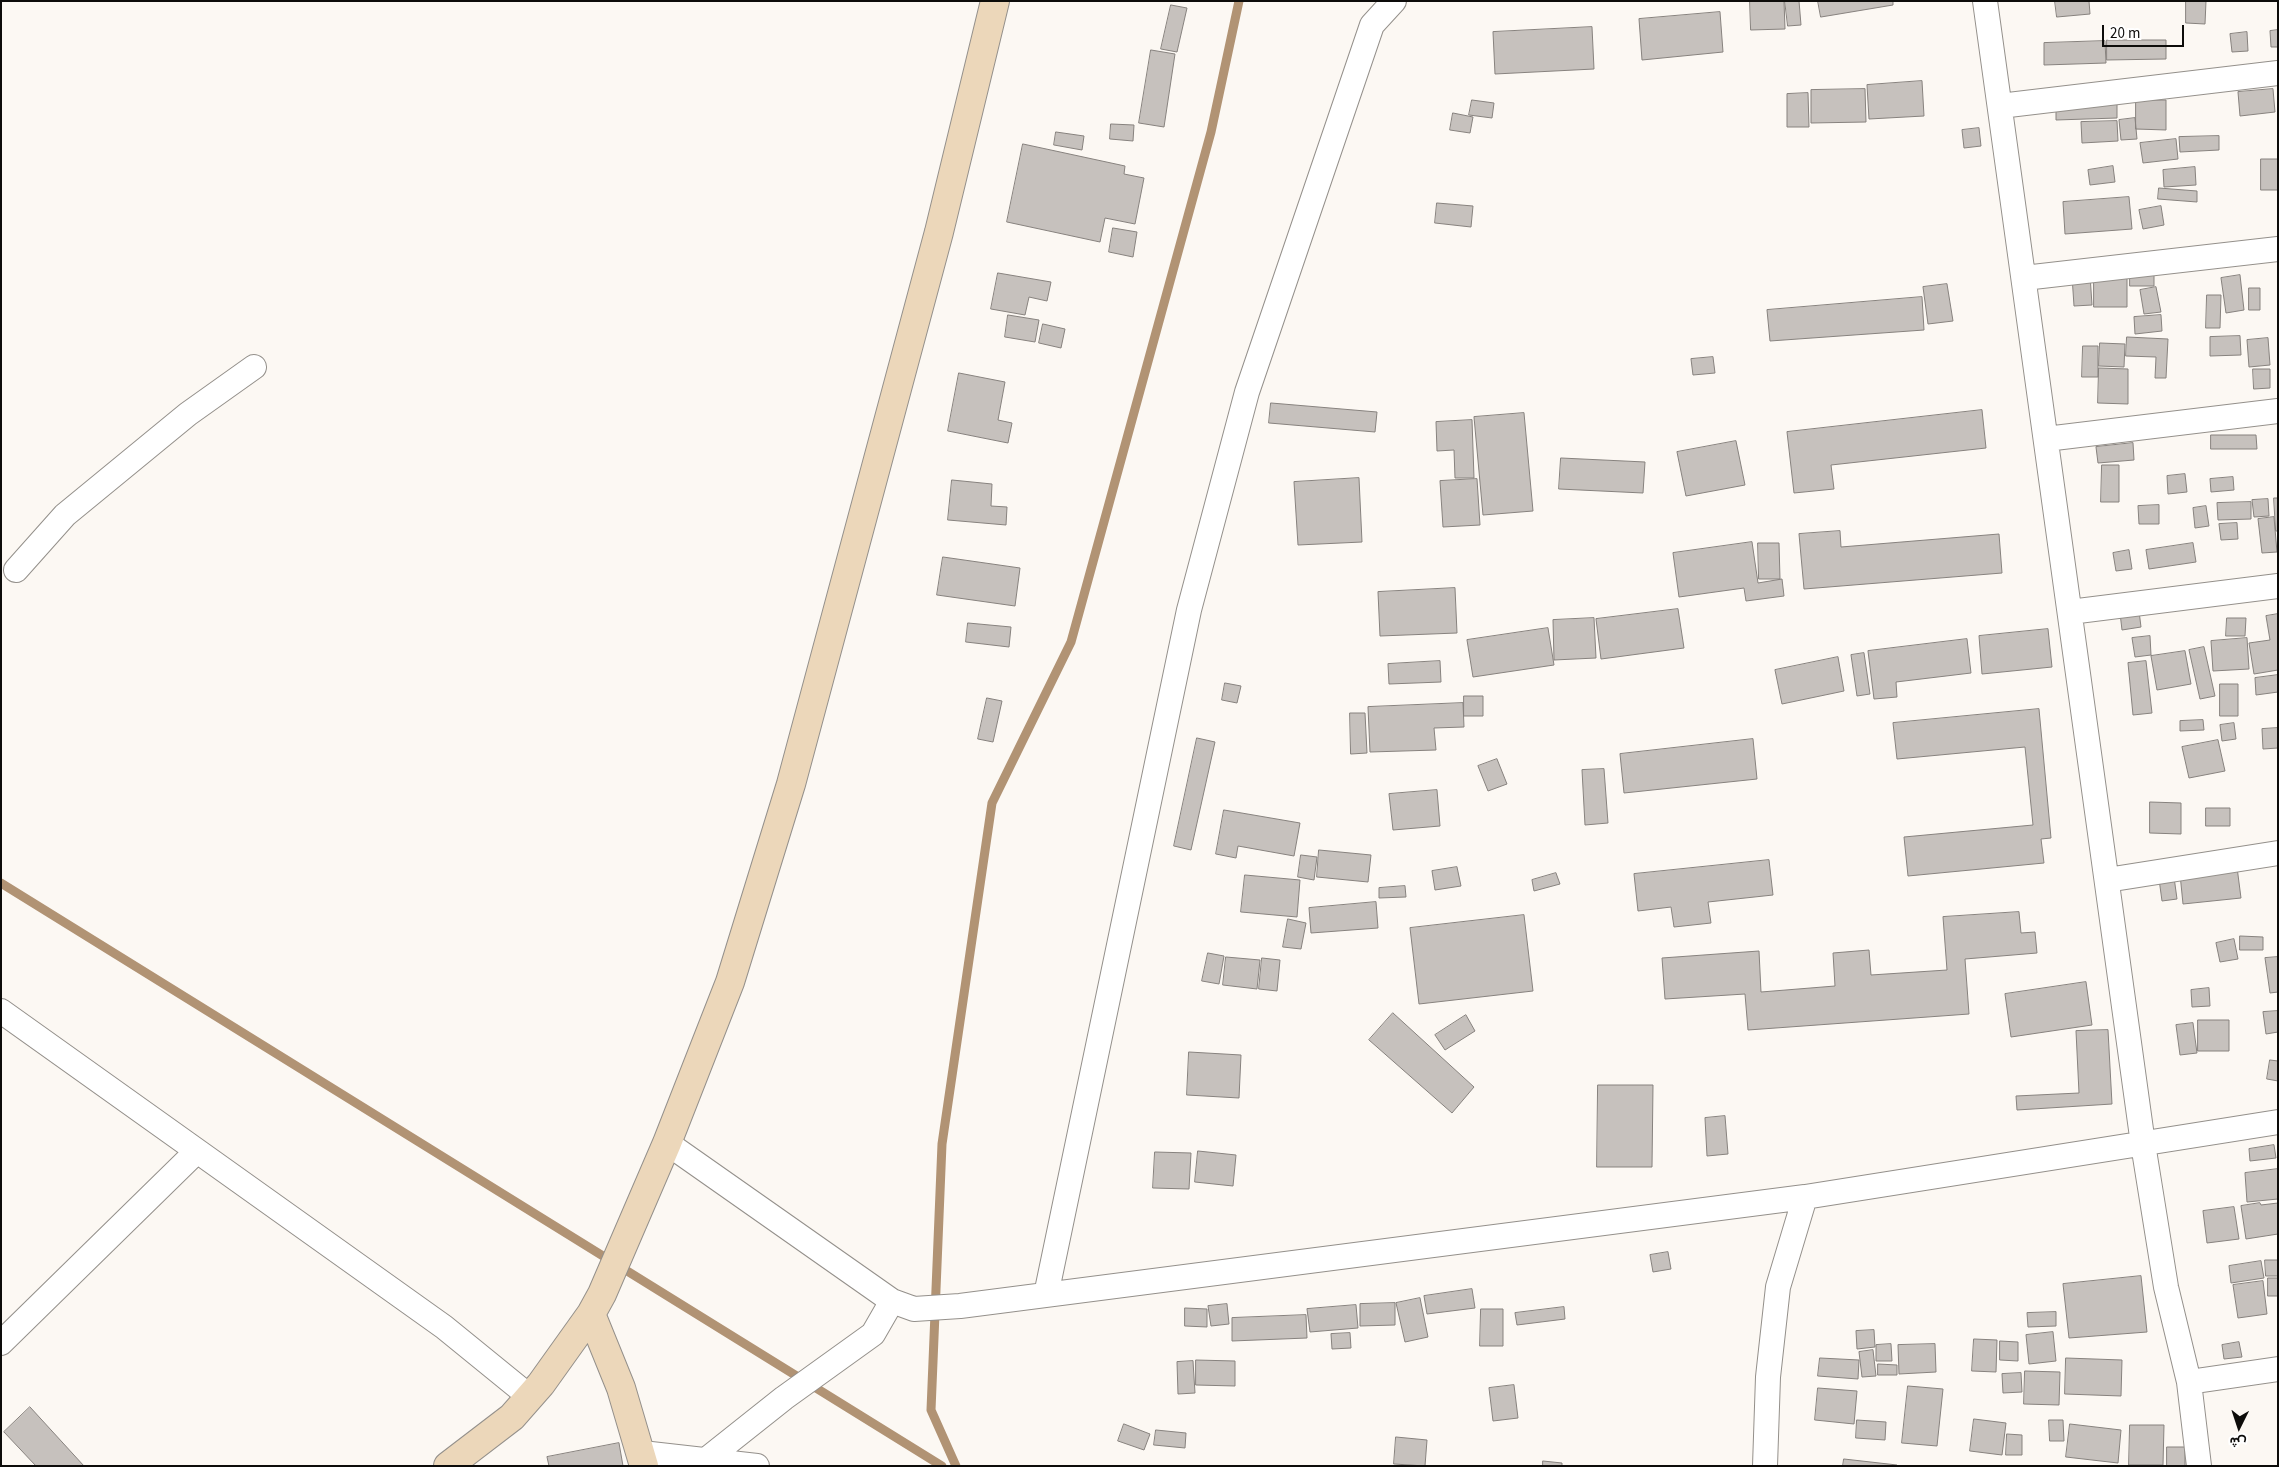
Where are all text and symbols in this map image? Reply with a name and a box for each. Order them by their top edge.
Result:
scale bar [2104,15,2186,47]
text: 20 m [2110,23,2140,44]
north arrow [2214,1402,2264,1452]
text: ش [2229,1431,2247,1453]

